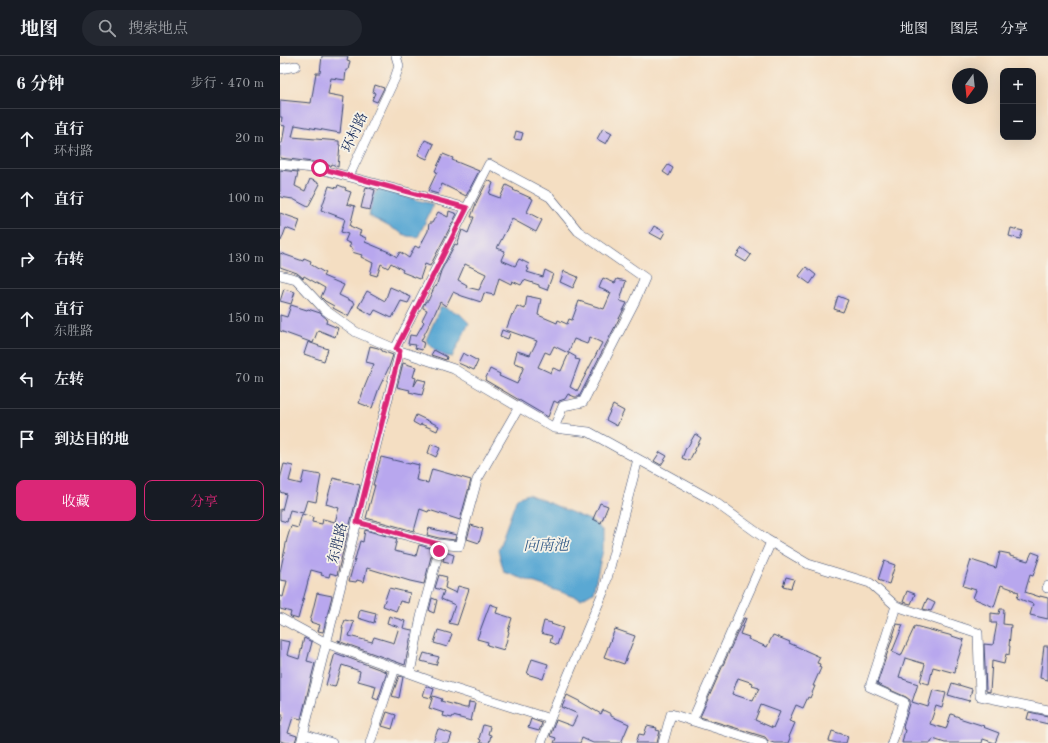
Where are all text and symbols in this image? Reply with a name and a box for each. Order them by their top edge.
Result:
search box [82,10,362,46]
icon: search [96,17,118,39]
text: 地图 [20,21,58,40]
text: 搜索地点 [128,22,188,37]
text: 地图 [900,22,928,36]
text: 图层 [950,22,978,36]
text: 分享 [1000,22,1028,36]
north arrow [952,68,988,104]
map controls [1000,68,1036,140]
button: + [1000,68,1036,104]
text: 6 分钟 [16,76,65,93]
text: 步行 · 470 m [190,77,264,90]
button: − [1000,104,1036,140]
street label: 环村路 [339,110,370,154]
text: 直行 [54,123,84,138]
icon: ahead [16,128,38,150]
text: 20 m [235,132,264,145]
text: 环村路 [54,145,93,158]
route start [311,159,329,177]
icon: ahead [16,188,38,210]
text: 100 m [227,192,264,205]
text: 直行 [54,193,84,208]
icon: right [16,248,38,270]
text: 130 m [227,252,264,265]
text: 右转 [54,253,84,268]
text: 直行 [54,303,84,318]
icon: ahead [16,308,38,330]
text: 150 m [227,312,264,325]
text: 东胜路 [54,325,93,338]
icon: left [16,368,38,390]
text: 70 m [235,372,264,385]
text: 左转 [54,373,84,388]
icon: arrive [16,428,38,450]
text: 到达目的地 [54,433,129,448]
button: 收藏 [16,480,136,521]
button: 分享 [144,480,264,521]
street label: 东胜路 [325,521,350,565]
water label: 向南池 [523,537,570,554]
route end [430,542,448,560]

